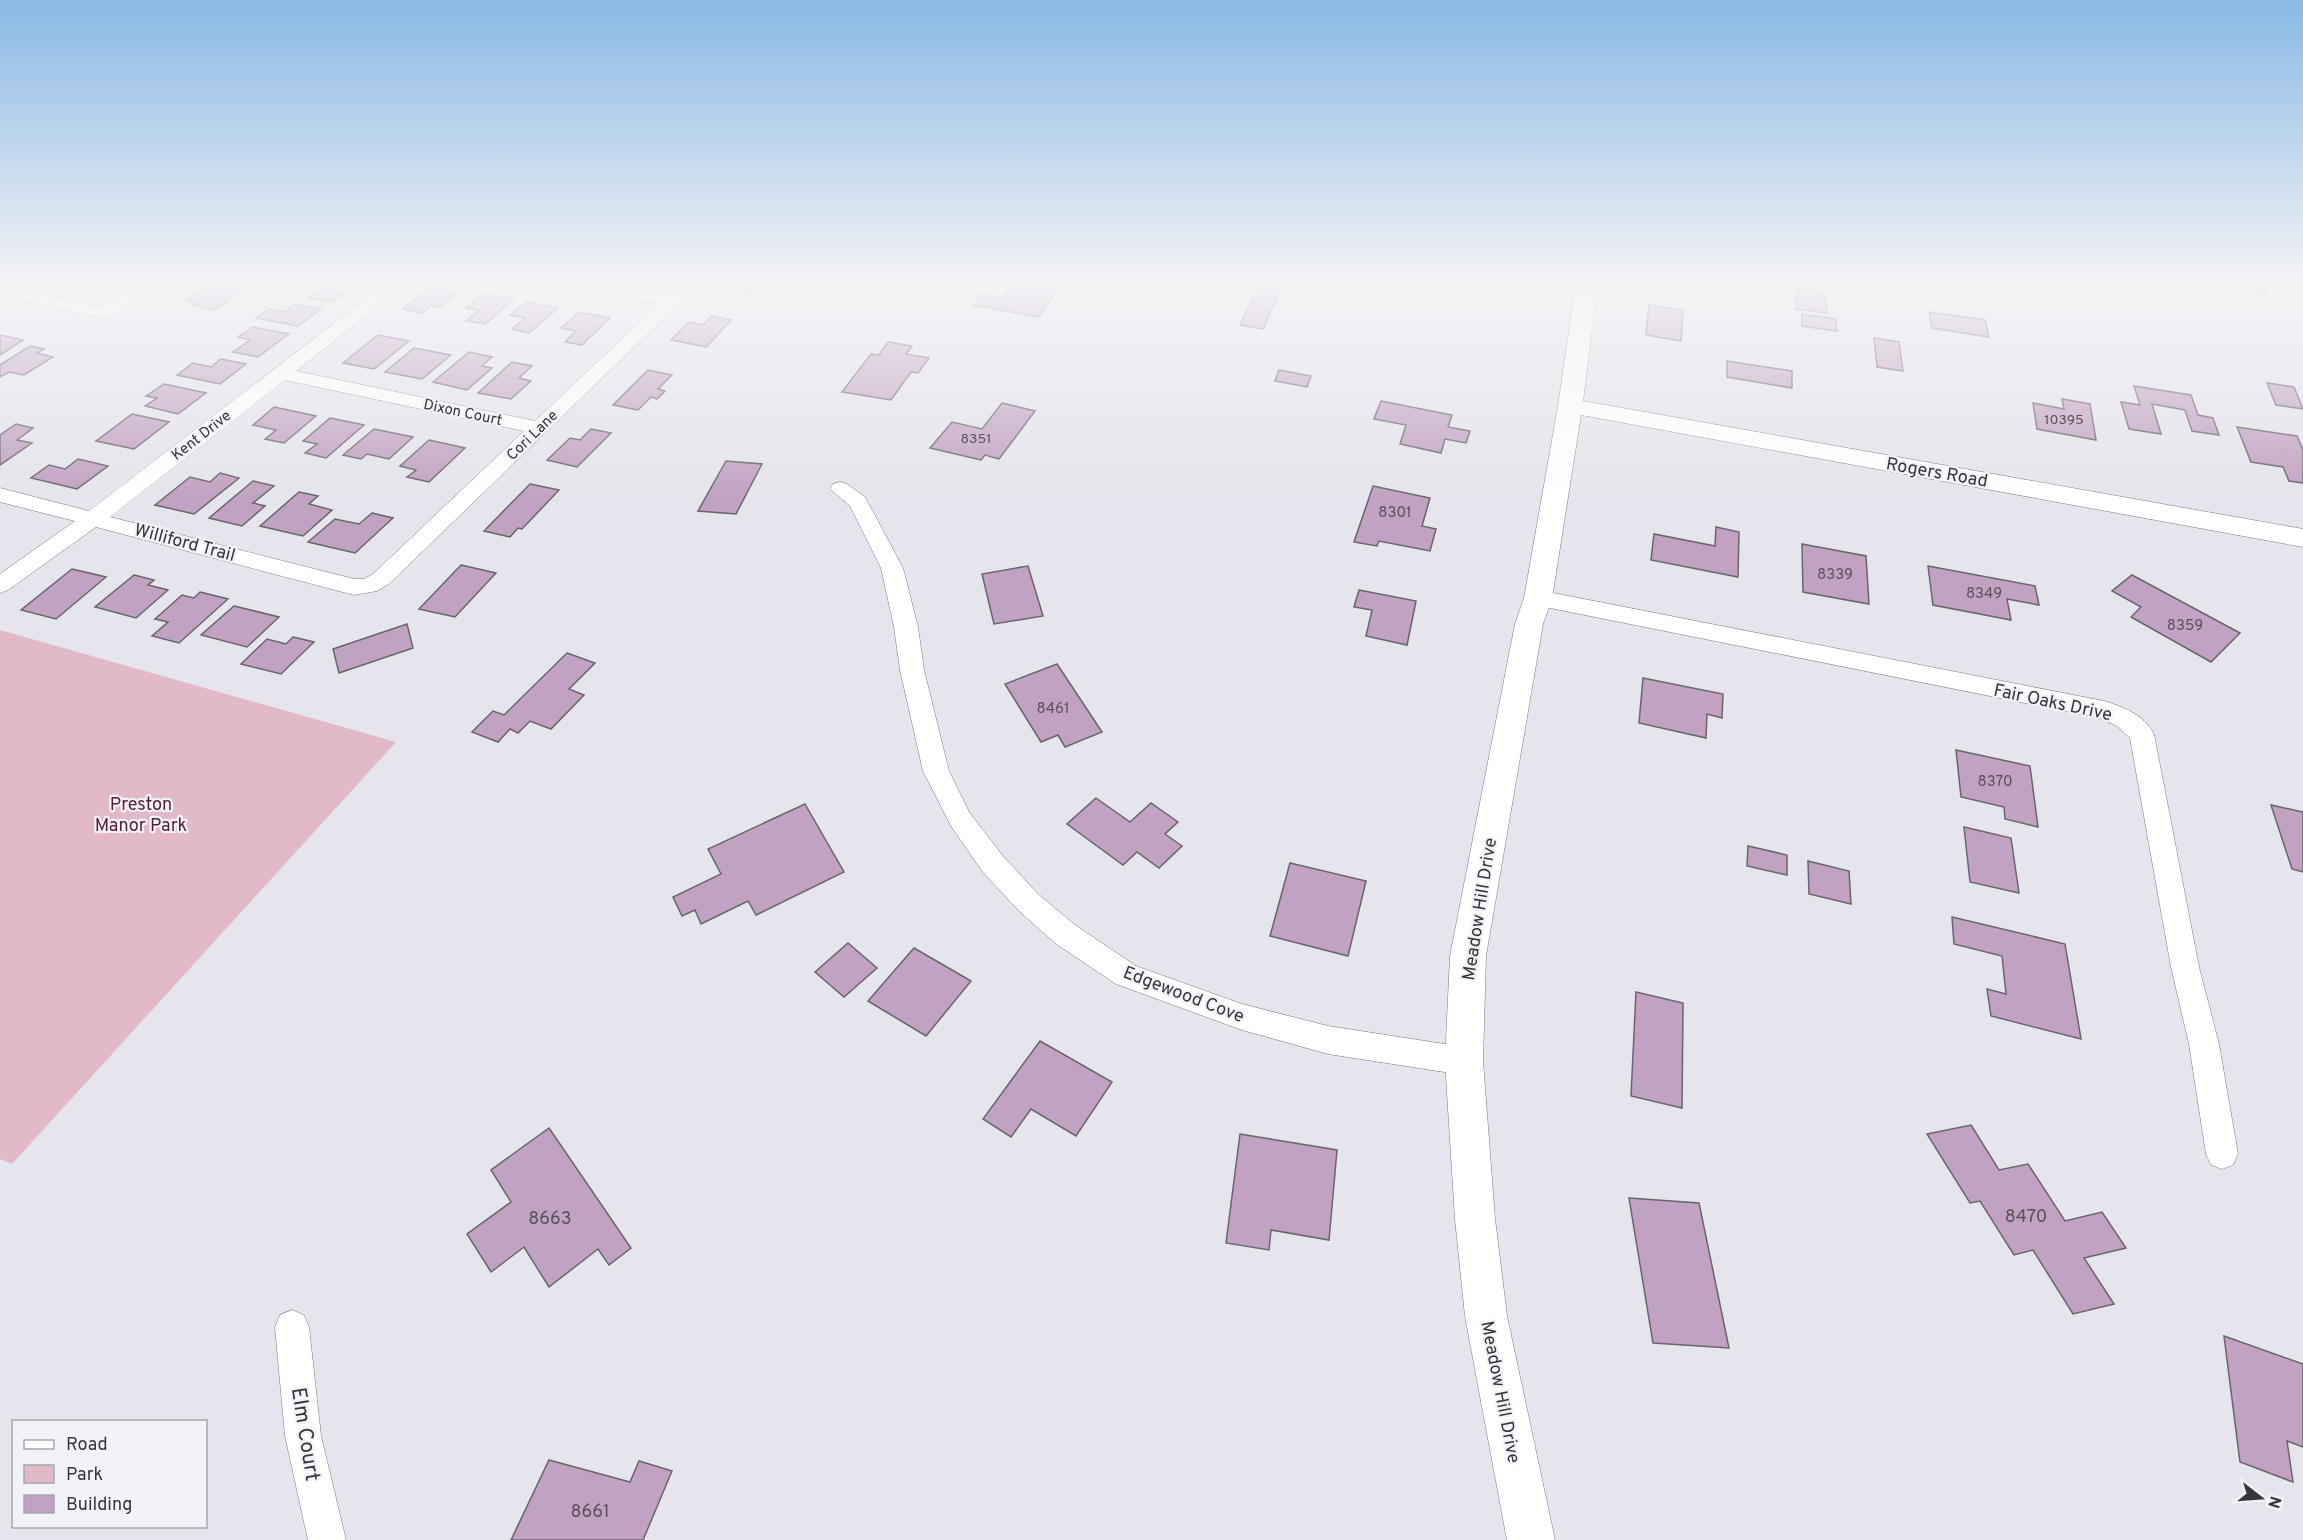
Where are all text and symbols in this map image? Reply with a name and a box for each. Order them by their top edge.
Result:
street label: Dixon Court [422,396,504,431]
street label: Kent Drive [168,407,236,465]
street label: Cori Lane [503,407,563,465]
house number: 10395 [2044,412,2084,429]
house number: 8351 [961,431,991,448]
street label: Rogers Road [1884,453,1989,494]
house number: 8301 [1378,504,1412,523]
street label: Williford Trail [132,519,238,568]
house number: 8339 [1817,566,1853,585]
house number: 8349 [1966,585,2002,604]
house number: 8359 [2167,617,2203,636]
street label: Fair Oaks Drive [1991,680,2114,727]
house number: 8461 [1036,700,1070,719]
house number: 8370 [1977,773,2013,792]
park label: Preston Manor Park [95,794,187,838]
street label: Meadow Hill Drive [1458,836,1503,982]
street label: Edgewood Cove [1120,962,1247,1029]
house number: 8470 [2005,1206,2047,1229]
house number: 8663 [528,1208,572,1231]
street label: Meadow Hill Drive [1474,1319,1525,1465]
street label: Elm Court [284,1385,325,1483]
legend [12,1420,207,1528]
text: Road [66,1434,108,1457]
text: Park [66,1464,103,1487]
north arrow [2231,1468,2291,1528]
text: N [2262,1493,2285,1510]
text: Building [66,1494,132,1517]
house number: 8661 [570,1501,610,1524]

